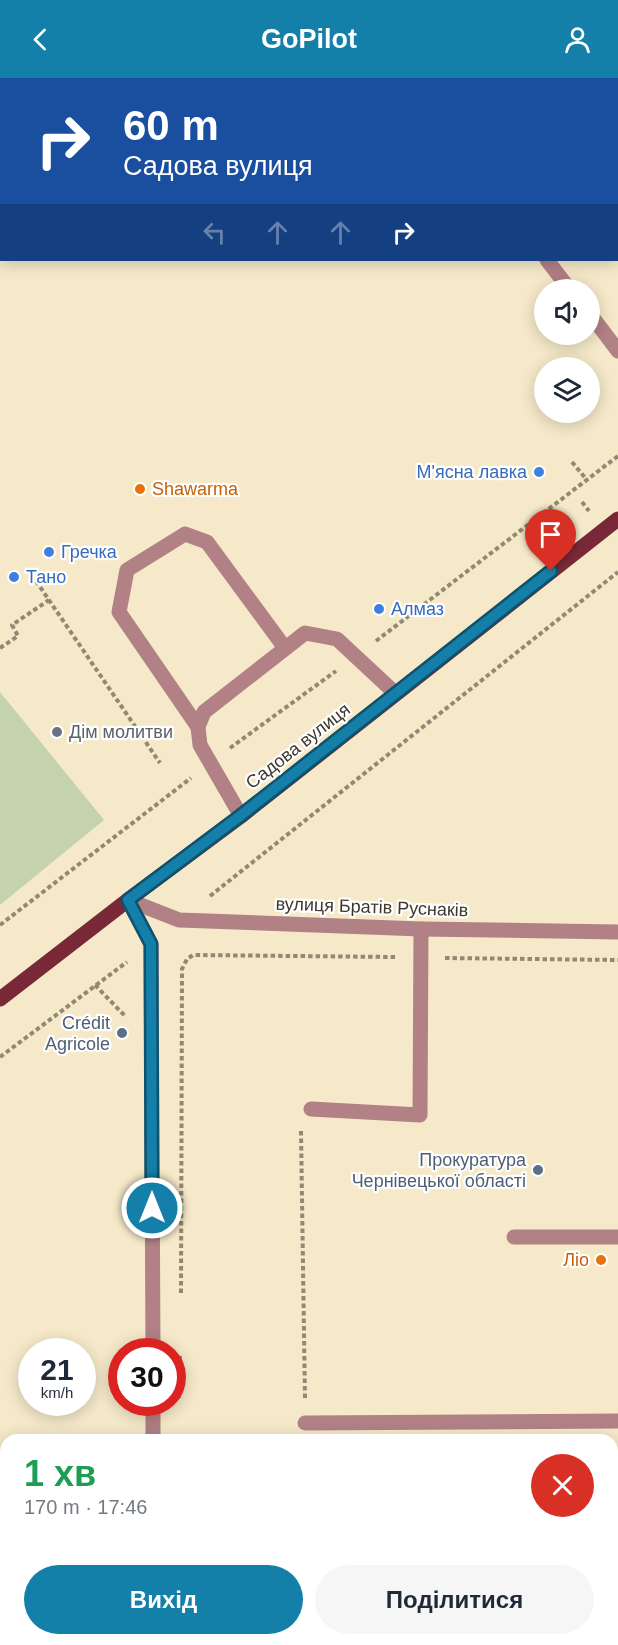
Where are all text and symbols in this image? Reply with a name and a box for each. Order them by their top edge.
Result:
icon: back [24,23,57,56]
icon: person [561,23,594,56]
text: GoPilot [261,24,357,54]
icon: right [24,102,102,180]
text: 60 m [123,102,219,149]
text: Садова вулиця [123,151,313,181]
icon: left [198,216,231,249]
icon: ahead [261,216,294,249]
icon: ahead [324,216,357,249]
icon: right [387,216,420,249]
map controls [534,279,600,423]
button: sound [534,279,600,345]
button: layers [534,357,600,423]
place label: М'ясна лавка [417,462,528,482]
marker: М'ясна лавка [532,465,546,479]
place label: Shawarma [152,479,239,499]
marker: Shawarma [133,482,147,496]
pin [525,509,576,571]
icon: arrive [534,518,567,551]
place label: Гречка [61,542,118,562]
marker: Гречка [42,545,56,559]
place label: Тано [26,567,66,587]
marker: Тано [7,570,21,584]
place label: Алмаз [391,599,444,619]
marker: Алмаз [372,602,386,616]
street label: Садова вулиця [242,699,354,793]
place label: Дім молитви [69,722,173,742]
marker: Дім молитви [50,725,64,739]
street label: вулиця Братів Руснаків [275,894,469,920]
place label: Crédit Agricole [45,1013,110,1054]
marker: Crédit Agricole [115,1026,129,1040]
place label: Прокуратура Чернівецької області [352,1150,527,1191]
marker: Прокуратура Чернівецької області [531,1163,545,1177]
position arrow [120,1176,184,1240]
place label: Ліо [563,1250,589,1270]
marker: Ліо [594,1253,608,1267]
speed limit sign: 30 [108,1338,186,1416]
text: 21 [40,1353,74,1386]
text: km/h [41,1384,73,1401]
text: 1 хв [24,1453,96,1494]
button: close [531,1454,594,1517]
text: 170 m · 17:46 [24,1496,147,1518]
button: Вихід [24,1565,303,1634]
button: Поділитися [315,1565,594,1634]

